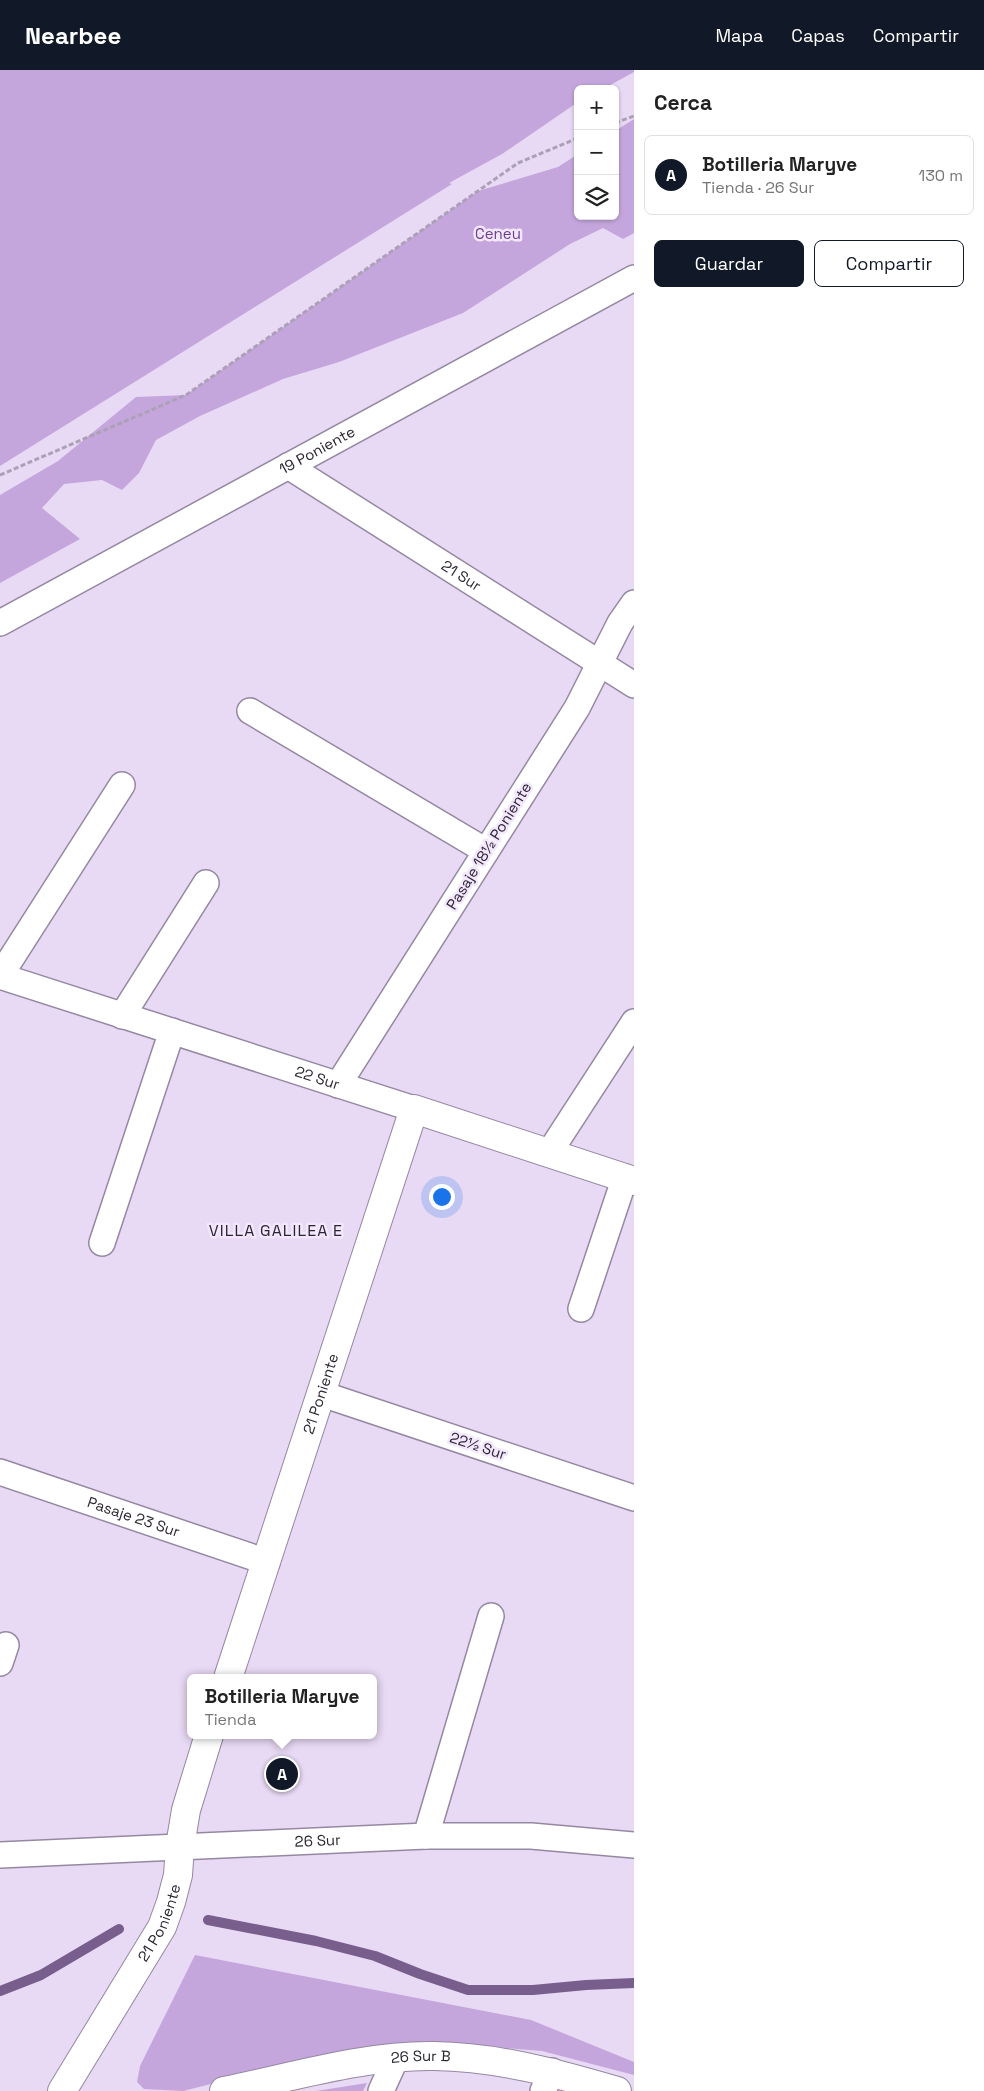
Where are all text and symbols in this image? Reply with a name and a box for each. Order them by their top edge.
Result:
text: Nearbee [25,20,121,51]
text: Mapa [715,24,763,47]
text: Capas [791,24,845,47]
text: Compartir [873,24,959,47]
map controls [574,85,619,220]
button: + [574,85,619,130]
text: Cerca [654,89,712,116]
button: − [574,130,619,175]
text: Botilleria Maryve [702,152,857,177]
text: A [666,165,676,186]
text: 130 m [919,165,963,186]
button: layers [574,175,619,220]
text: Tienda · 26 Sur [702,177,814,198]
park label: Ceneu [475,224,521,243]
button: Guardar [654,240,804,287]
button: Compartir [814,240,964,287]
street label: 19 Poniente [276,422,358,478]
street label: 21 Sur [438,556,485,595]
street label: Pasaje 18½ Poniente [442,779,535,913]
street label: 22 Sur [293,1061,343,1094]
your location [429,1184,455,1210]
district label: VILLA GALILEA E [209,1220,343,1241]
street label: 21 Poniente [298,1351,342,1436]
street label: 22½ Sur [447,1427,509,1464]
street label: Pasaje 23 Sur [85,1492,183,1541]
popup [187,1674,377,1739]
text: Botilleria Maryve [204,1684,360,1709]
text: Tienda [204,1709,256,1730]
pin: A [266,1755,298,1793]
street label: 26 Sur [294,1830,341,1851]
street label: 21 Poniente [133,1882,184,1965]
street label: 26 Sur B [390,2046,451,2067]

